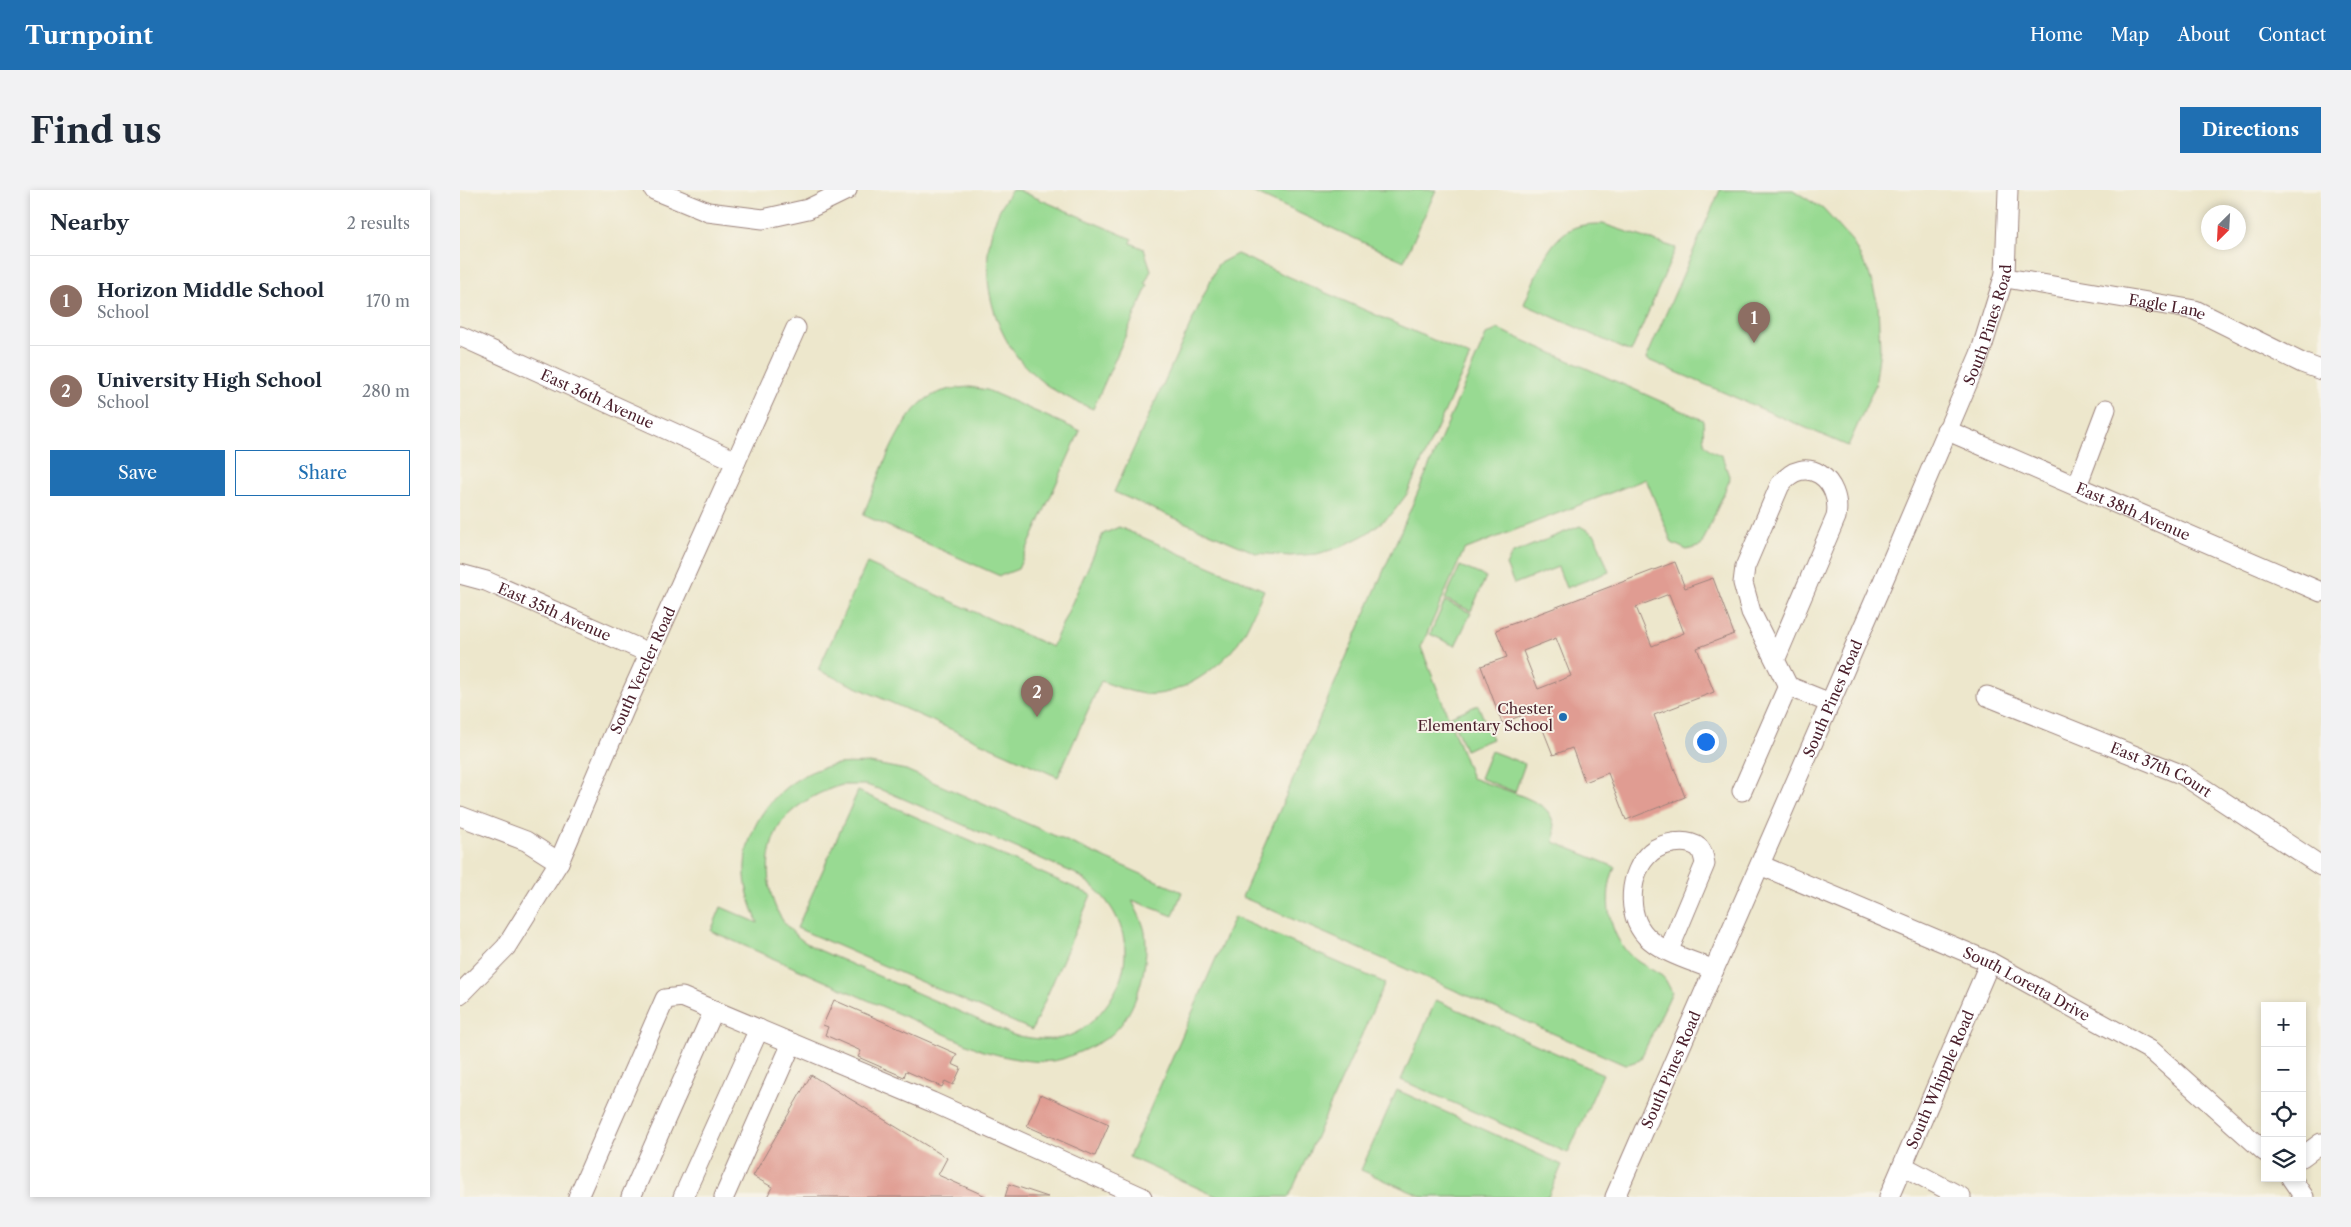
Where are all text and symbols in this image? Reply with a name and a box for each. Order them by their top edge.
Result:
text: Turnpoint [25,21,153,50]
text: Home [2030,24,2083,46]
text: Map [2111,24,2149,46]
text: About [2177,24,2230,46]
text: Contact [2258,24,2326,46]
button: Directions [2180,107,2321,153]
text: Find us [30,109,162,152]
north arrow [2201,205,2246,250]
text: Nearby [50,210,129,235]
text: 2 results [347,213,410,233]
street label: South Pines Road [1958,264,2015,388]
text: Horizon Middle School [97,279,324,302]
street label: Eagle Lane [2127,289,2210,324]
text: 1 [62,291,70,311]
text: 170 m [366,291,410,311]
text: School [97,302,149,322]
pin: 1 [1738,302,1770,343]
street label: East 36th Avenue [538,364,657,432]
text: University High School [97,369,322,392]
text: 2 [61,381,71,401]
text: 280 m [362,381,410,401]
text: School [97,392,149,412]
button: Save [50,450,225,496]
button: Share [235,450,410,496]
street label: East 38th Avenue [2073,478,2193,544]
street label: East 35th Avenue [495,578,614,645]
street label: South Vercler Road [605,604,679,737]
street label: South Pines Road [1798,637,1866,760]
pin: 2 [1021,676,1053,717]
place label: Chester Elementary School [1418,699,1554,735]
marker: Chester Elementary School [1557,711,1569,723]
your location [1693,729,1719,755]
street label: East 37th Court [2108,737,2216,801]
street label: South Loretta Drive [1960,942,2094,1025]
map controls [2261,1002,2306,1182]
button: + [2261,1002,2306,1047]
street label: South Whipple Road [1901,1007,1978,1152]
street label: South Pines Road [1637,1008,1704,1131]
button: − [2261,1047,2306,1092]
button: locate [2261,1092,2306,1137]
button: layers [2261,1137,2306,1182]

